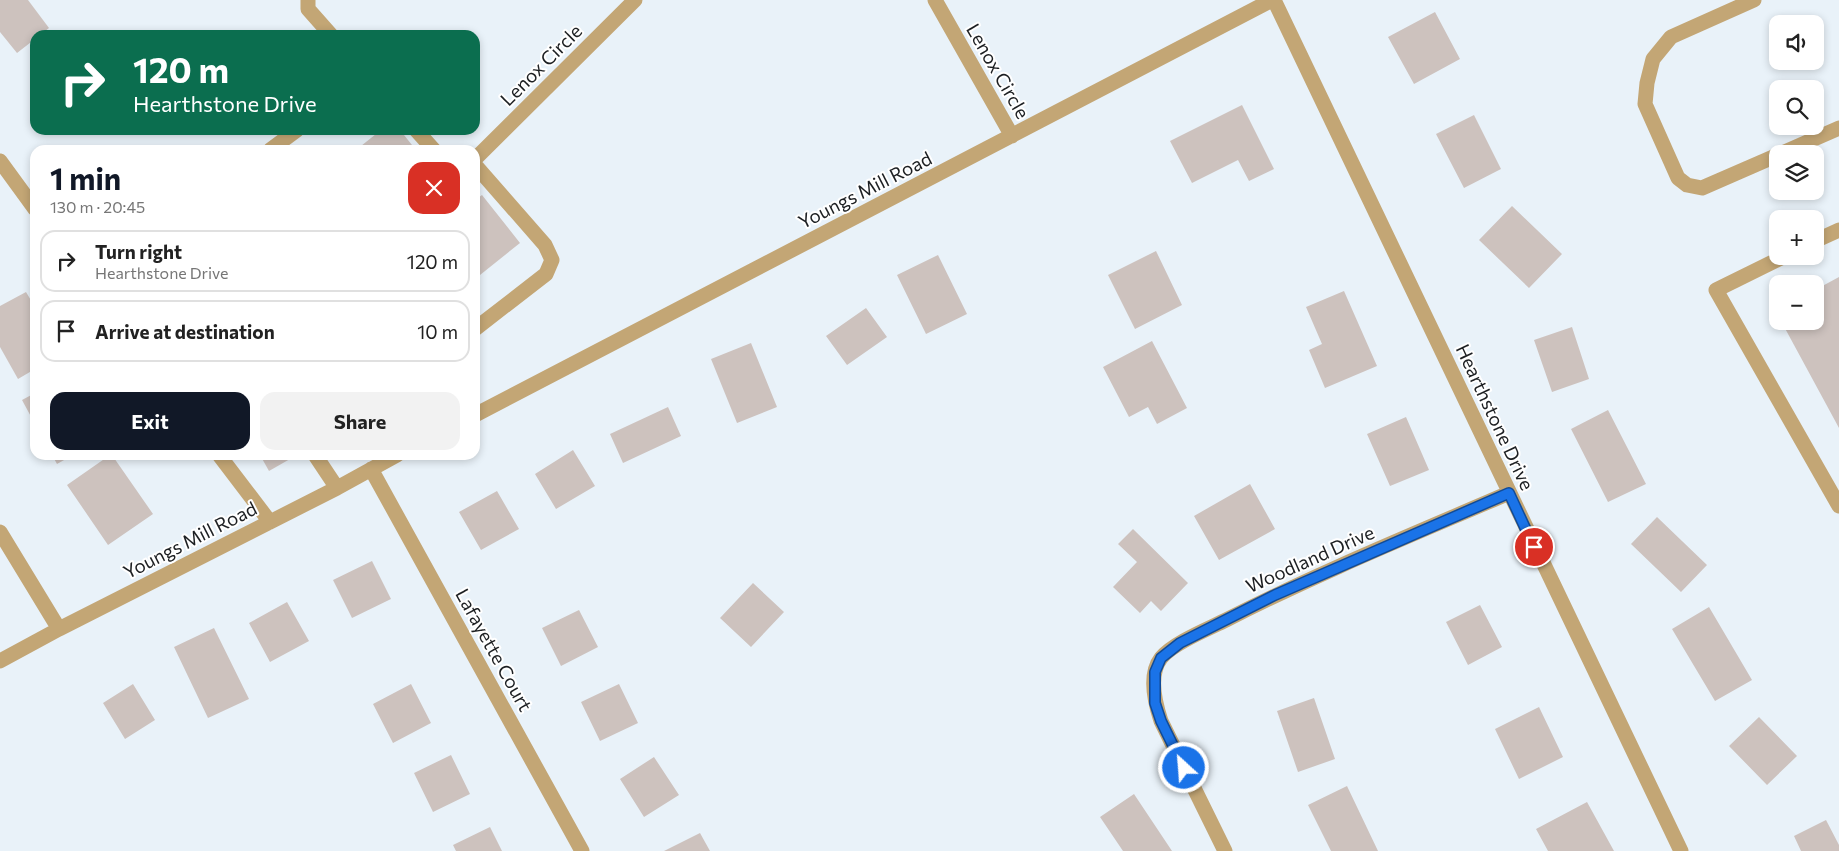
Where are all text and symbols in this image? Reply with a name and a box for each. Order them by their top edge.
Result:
map controls [1769,15,1824,330]
button: sound [1769,15,1824,70]
street label: Lenox Circle [495,19,586,110]
street label: Lenox Circle [962,19,1035,122]
text: 120 m [133,47,229,90]
icon: right [50,50,115,115]
button: search [1769,80,1824,135]
text: Hearthstone Drive [133,90,317,117]
button: layers [1769,145,1824,200]
street label: Youngs Mill Road [794,146,935,233]
text: 1 min [50,159,121,196]
button: close [408,162,460,214]
text: 130 m · 20:45 [50,197,145,216]
button: + [1769,210,1824,265]
text: Turn right [95,240,182,263]
icon: right [52,247,80,275]
text: 120 m [407,250,458,273]
text: Hearthstone Drive [95,263,228,282]
button: − [1769,275,1824,330]
icon: arrive [52,317,80,345]
text: Arrive at destination [95,320,275,343]
text: 10 m [417,320,458,343]
street label: Hearthstone Drive [1452,340,1539,493]
button: Exit [50,392,250,450]
button: Share [260,392,460,450]
street label: Youngs Mill Road [119,496,260,583]
street label: Woodland Drive [1242,520,1377,597]
pin [1513,526,1555,568]
icon: arrive [1520,533,1548,561]
street label: Lafayette Court [451,584,538,715]
position arrow [1157,741,1209,793]

